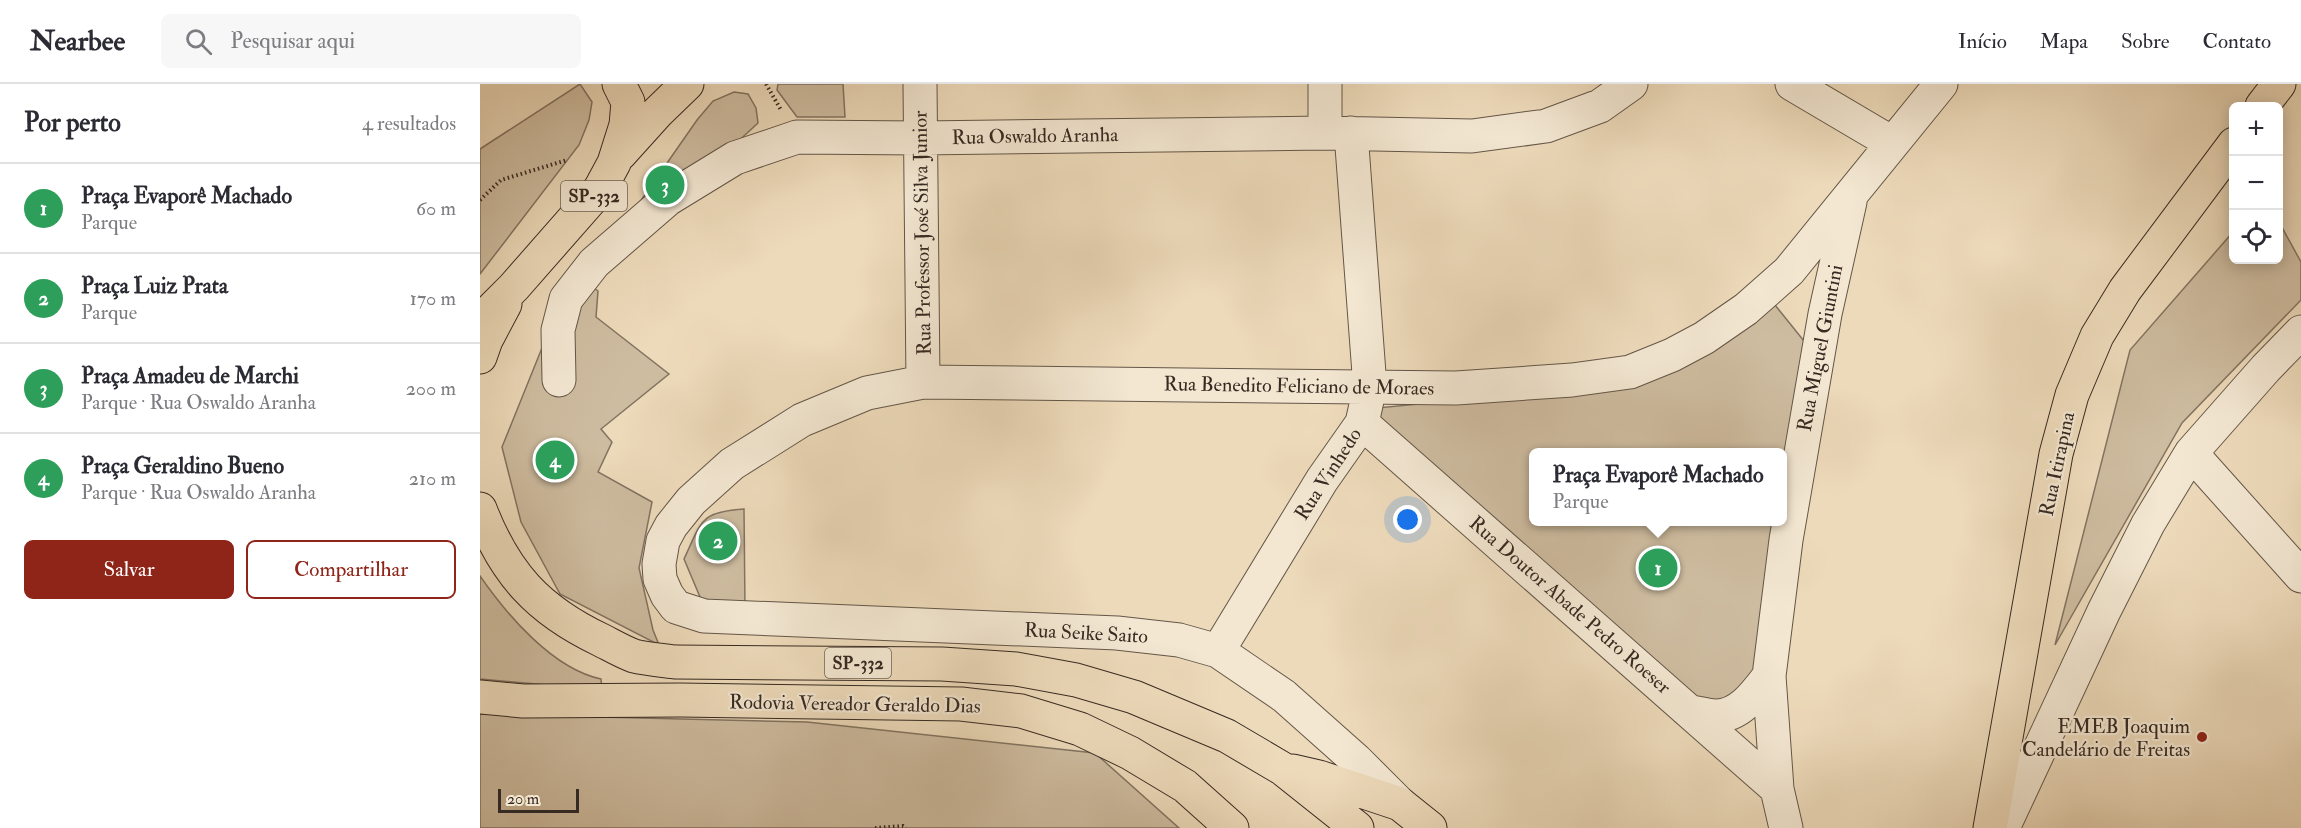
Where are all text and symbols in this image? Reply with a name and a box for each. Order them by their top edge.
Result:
search box [161,14,581,68]
text: Nearbee [30,24,125,59]
icon: search [182,25,215,58]
text: Pesquisar aqui [230,27,355,55]
text: Início [1958,28,2007,55]
text: Mapa [2040,28,2088,55]
text: Sobre [2121,28,2170,55]
text: Contato [2203,28,2271,55]
map controls [2229,102,2283,264]
button: + [2229,102,2283,156]
text: Por perto [24,107,121,139]
street label: Rua Professor José Silva Junior [907,110,937,356]
text: 4 resultados [362,111,456,136]
street label: Rua Oswaldo Aranha [951,122,1119,150]
button: − [2229,156,2283,210]
pin: 3 [646,162,684,208]
road number: SP-332 [561,181,627,211]
text: Praça Evaporê Machado [81,182,292,210]
text: 1 [40,196,47,221]
text: 60 m [416,196,456,221]
text: Parque [81,210,137,235]
button: locate [2229,210,2283,264]
street label: Rua Miguel Giuntini [1792,262,1848,434]
text: Praça Luiz Prata [81,272,228,300]
text: 2 [38,286,49,311]
text: 170 m [410,286,456,311]
text: Parque [81,300,137,325]
text: Praça Amadeu de Marchi [81,362,299,390]
street label: Rua Benedito Feliciano de Moraes [1163,371,1435,401]
text: 3 [40,376,47,401]
text: 200 m [406,376,456,401]
text: Parque · Rua Oswaldo Aranha [81,390,316,415]
street label: Rua Itirapina [2034,409,2081,519]
street label: Rua Vinhedo [1289,423,1367,525]
pin: 4 [536,438,574,482]
popup [1529,448,1787,526]
text: Praça Geraldino Bueno [81,452,284,480]
text: Praça Evaporê Machado [1552,461,1764,489]
text: 4 [38,466,49,491]
text: 210 m [409,466,456,491]
text: Parque · Rua Oswaldo Aranha [81,480,316,505]
text: Parque [1552,489,1609,514]
your location [1393,505,1422,534]
street label: Rua Doutor Abade Pedro Roeser [1464,510,1676,700]
pin: 2 [698,518,738,564]
button: Salvar [24,540,234,599]
button: Compartilhar [246,540,456,599]
pin: 1 [1638,546,1678,590]
street label: Rua Seike Saito [1023,617,1149,649]
road number: SP-332 [825,648,891,678]
street label: Rodovia Vereador Geraldo Dias [729,689,981,719]
place label: EMEB Joaquim Candelário de Freitas [2022,714,2190,762]
marker: EMEB Joaquim Candelário de Freitas [2195,730,2209,744]
scale bar [498,786,579,814]
text: 20 m [507,789,539,809]

